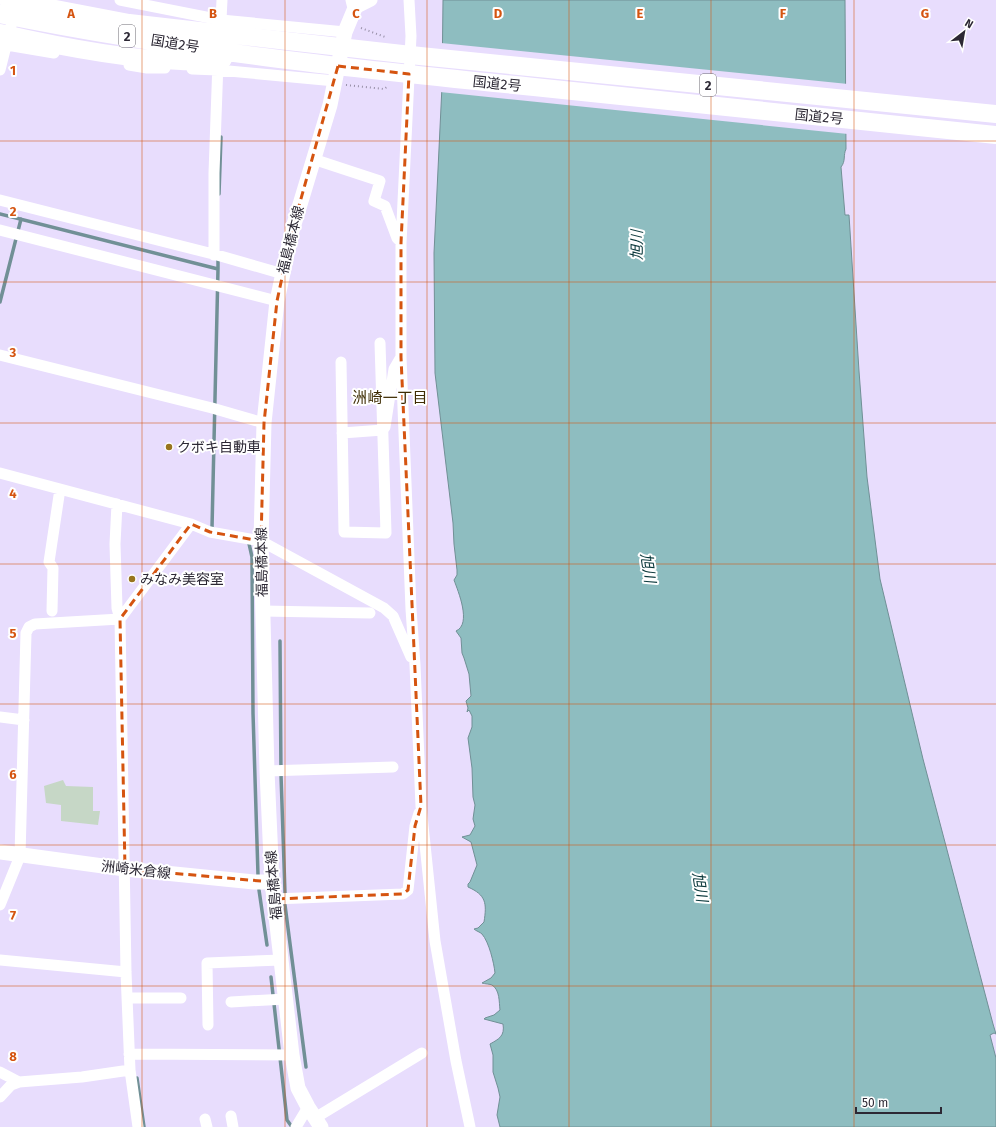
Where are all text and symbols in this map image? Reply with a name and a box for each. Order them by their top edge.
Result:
text: A [66,6,75,21]
text: B [209,6,217,21]
text: C [352,6,360,21]
text: D [494,6,503,21]
text: E [637,6,644,21]
text: F [780,6,787,21]
text: G [921,6,929,21]
north arrow [944,12,984,52]
text: N [962,16,975,31]
road number: 2 [119,25,135,47]
street label: 国道2号 [150,32,200,56]
text: 1 [10,63,16,78]
street label: 国道2号 [472,73,522,95]
road number: 2 [700,74,716,96]
street label: 国道2号 [794,106,844,128]
text: 2 [10,204,17,219]
street label: 福島橋本線 [274,204,308,276]
water label: 旭川 [628,228,646,260]
text: 3 [9,345,17,360]
district label: 洲崎一丁目 [352,389,428,407]
place label: クボキ自動車 [177,439,261,456]
marker: クボキ自動車 [164,442,174,452]
text: 4 [9,486,17,501]
street label: 福島橋本線 [253,527,271,597]
water label: 旭川 [637,552,660,586]
place label: みなみ美容室 [140,571,224,588]
marker: みなみ美容室 [127,574,137,584]
text: 5 [10,626,17,641]
text: 6 [9,767,17,782]
street label: 福島橋本線 [262,849,286,921]
street label: 洲崎米倉線 [100,858,172,882]
water label: 旭川 [689,871,712,905]
text: 7 [10,908,16,923]
text: 8 [9,1049,17,1064]
scale bar [856,1089,941,1115]
text: 50 m [862,1096,888,1110]

